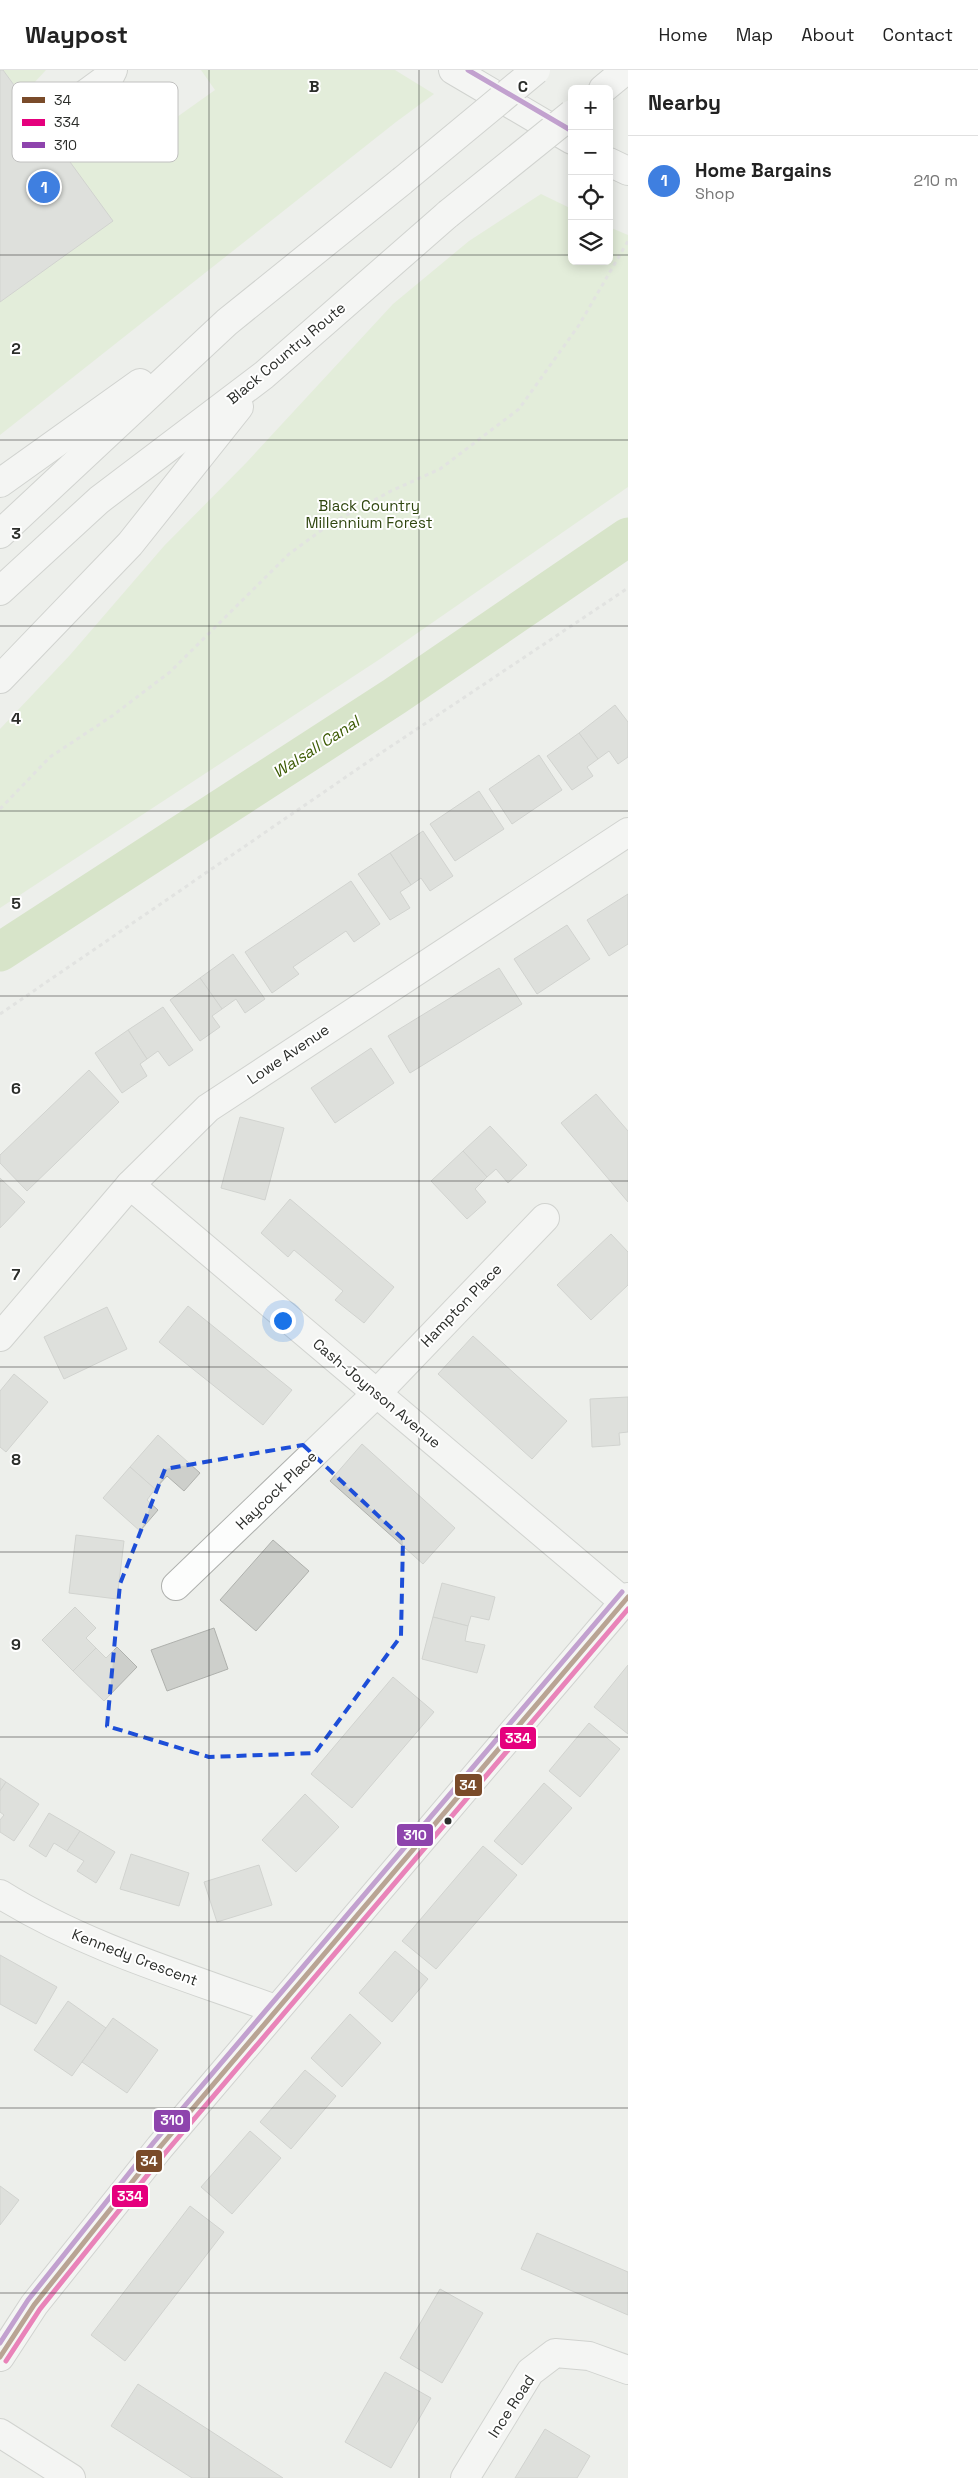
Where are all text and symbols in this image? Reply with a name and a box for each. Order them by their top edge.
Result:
text: Waypost [25,19,128,50]
text: Home [659,23,708,46]
text: Map [736,23,773,46]
text: About [801,23,855,46]
text: Contact [883,23,953,46]
text: B [309,76,319,97]
text: C [518,76,528,97]
legend [12,82,178,162]
map controls [568,85,613,265]
button: + [568,85,613,130]
text: Nearby [648,89,721,116]
text: 34 [54,91,71,109]
text: 334 [54,113,80,131]
button: − [568,130,613,175]
text: 310 [54,136,77,154]
text: Home Bargains [695,158,832,183]
pin: 1 [28,168,60,206]
text: 1 [660,170,668,191]
text: 210 m [914,170,958,191]
button: locate [568,175,613,220]
text: Shop [695,183,735,204]
button: layers [568,220,613,265]
street label: Black Country Route [223,298,349,408]
text: 2 [11,338,21,359]
park label: Black Country Millennium Forest [305,496,433,532]
text: 3 [11,523,21,544]
text: 4 [11,708,21,729]
water label: Walsall Canal [269,710,365,783]
text: 5 [11,893,21,914]
street label: Lowe Avenue [243,1020,333,1088]
text: 6 [11,1078,21,1099]
street label: Hampton Place [416,1259,506,1351]
text: 7 [12,1264,21,1285]
your location [270,1308,296,1334]
street label: Cash-Joynson Avenue [309,1334,445,1452]
street label: Haycock Place [231,1446,321,1533]
text: 8 [11,1449,21,1470]
text: 9 [11,1634,21,1655]
line badge: 334 [499,1726,537,1750]
text: 334 [505,1729,531,1747]
line badge: 34 [454,1773,483,1797]
text: 34 [459,1776,477,1794]
unlabelled marker [443,1816,453,1826]
line badge: 310 [396,1823,434,1847]
text: 310 [403,1826,427,1844]
street label: Kennedy Crescent [69,1924,201,1990]
line badge: 310 [153,2109,191,2133]
text: 310 [160,2111,184,2129]
line badge: 34 [135,2149,163,2173]
text: 34 [140,2152,158,2170]
line badge: 334 [111,2184,149,2208]
text: 334 [117,2187,143,2205]
street label: Ince Road [484,2371,538,2441]

